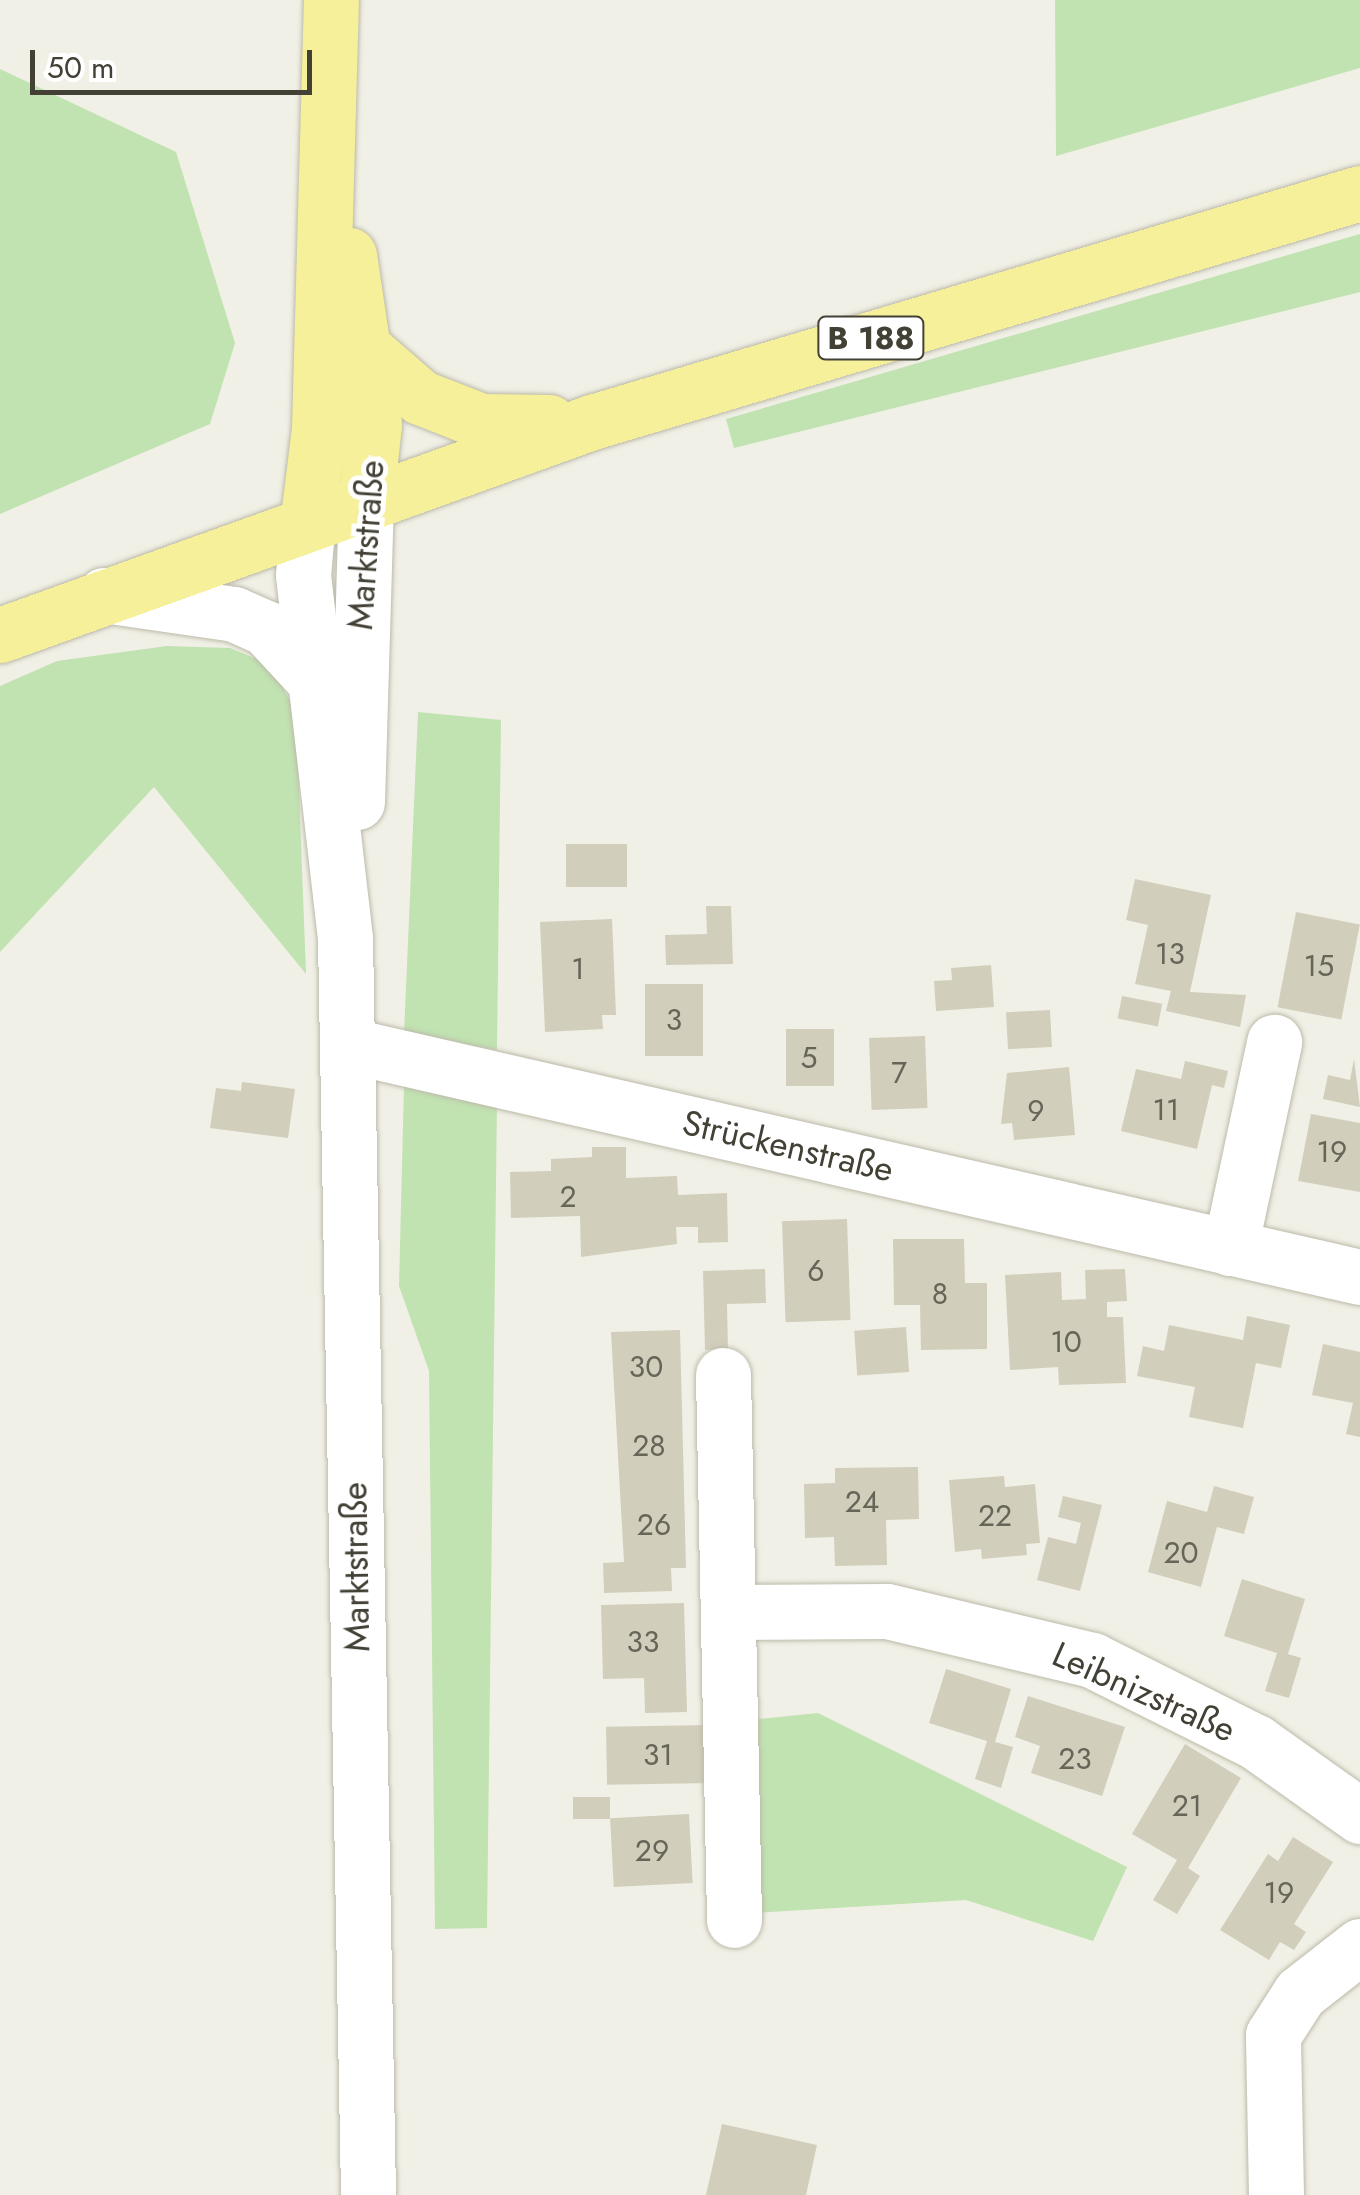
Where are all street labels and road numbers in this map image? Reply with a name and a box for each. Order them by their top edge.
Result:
road number: B 188 [816,311,926,365]
street label: Marktstraße [339,459,393,631]
street label: Strückenstraße [678,1101,898,1191]
street label: Marktstraße [334,1482,378,1652]
street label: Leibnizstraße [1046,1633,1242,1751]

